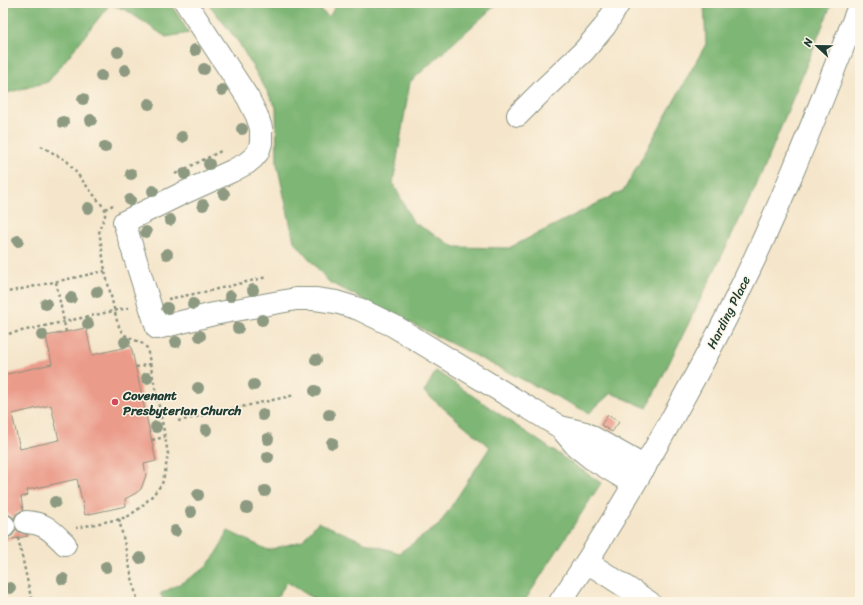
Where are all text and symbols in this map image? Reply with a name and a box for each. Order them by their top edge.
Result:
north arrow [797,26,837,66]
text: N [798,35,819,50]
street label: Harding Place [700,271,757,353]
place label: Covenant Presbyterian Church [122,384,241,422]
marker: Covenant Presbyterian Church [110,397,120,407]

